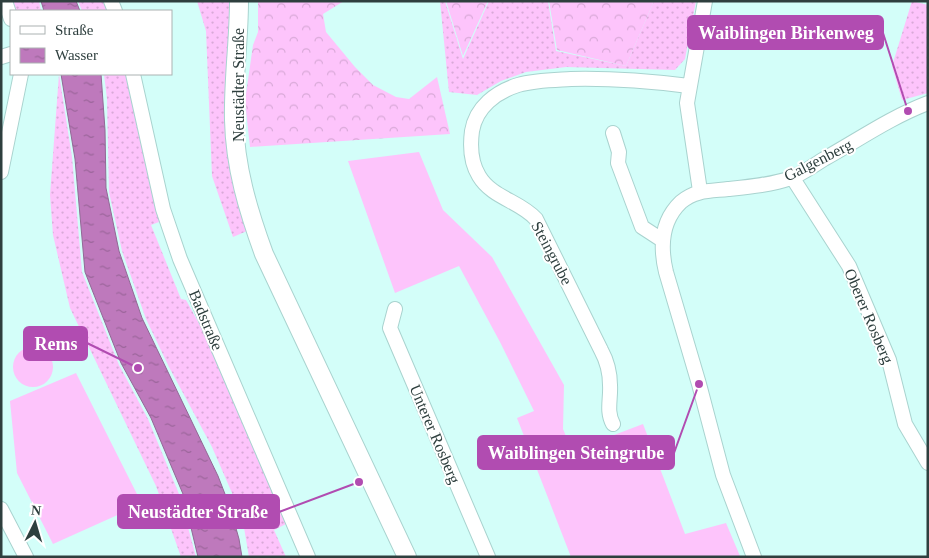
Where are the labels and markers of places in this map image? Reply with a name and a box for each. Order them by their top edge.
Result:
callout: Waiblingen Birkenweg [688,16,883,49]
callout: Rems [24,327,87,360]
callout: Waiblingen Steingrube [478,436,674,469]
callout: Neustädter Straße [118,495,279,528]

